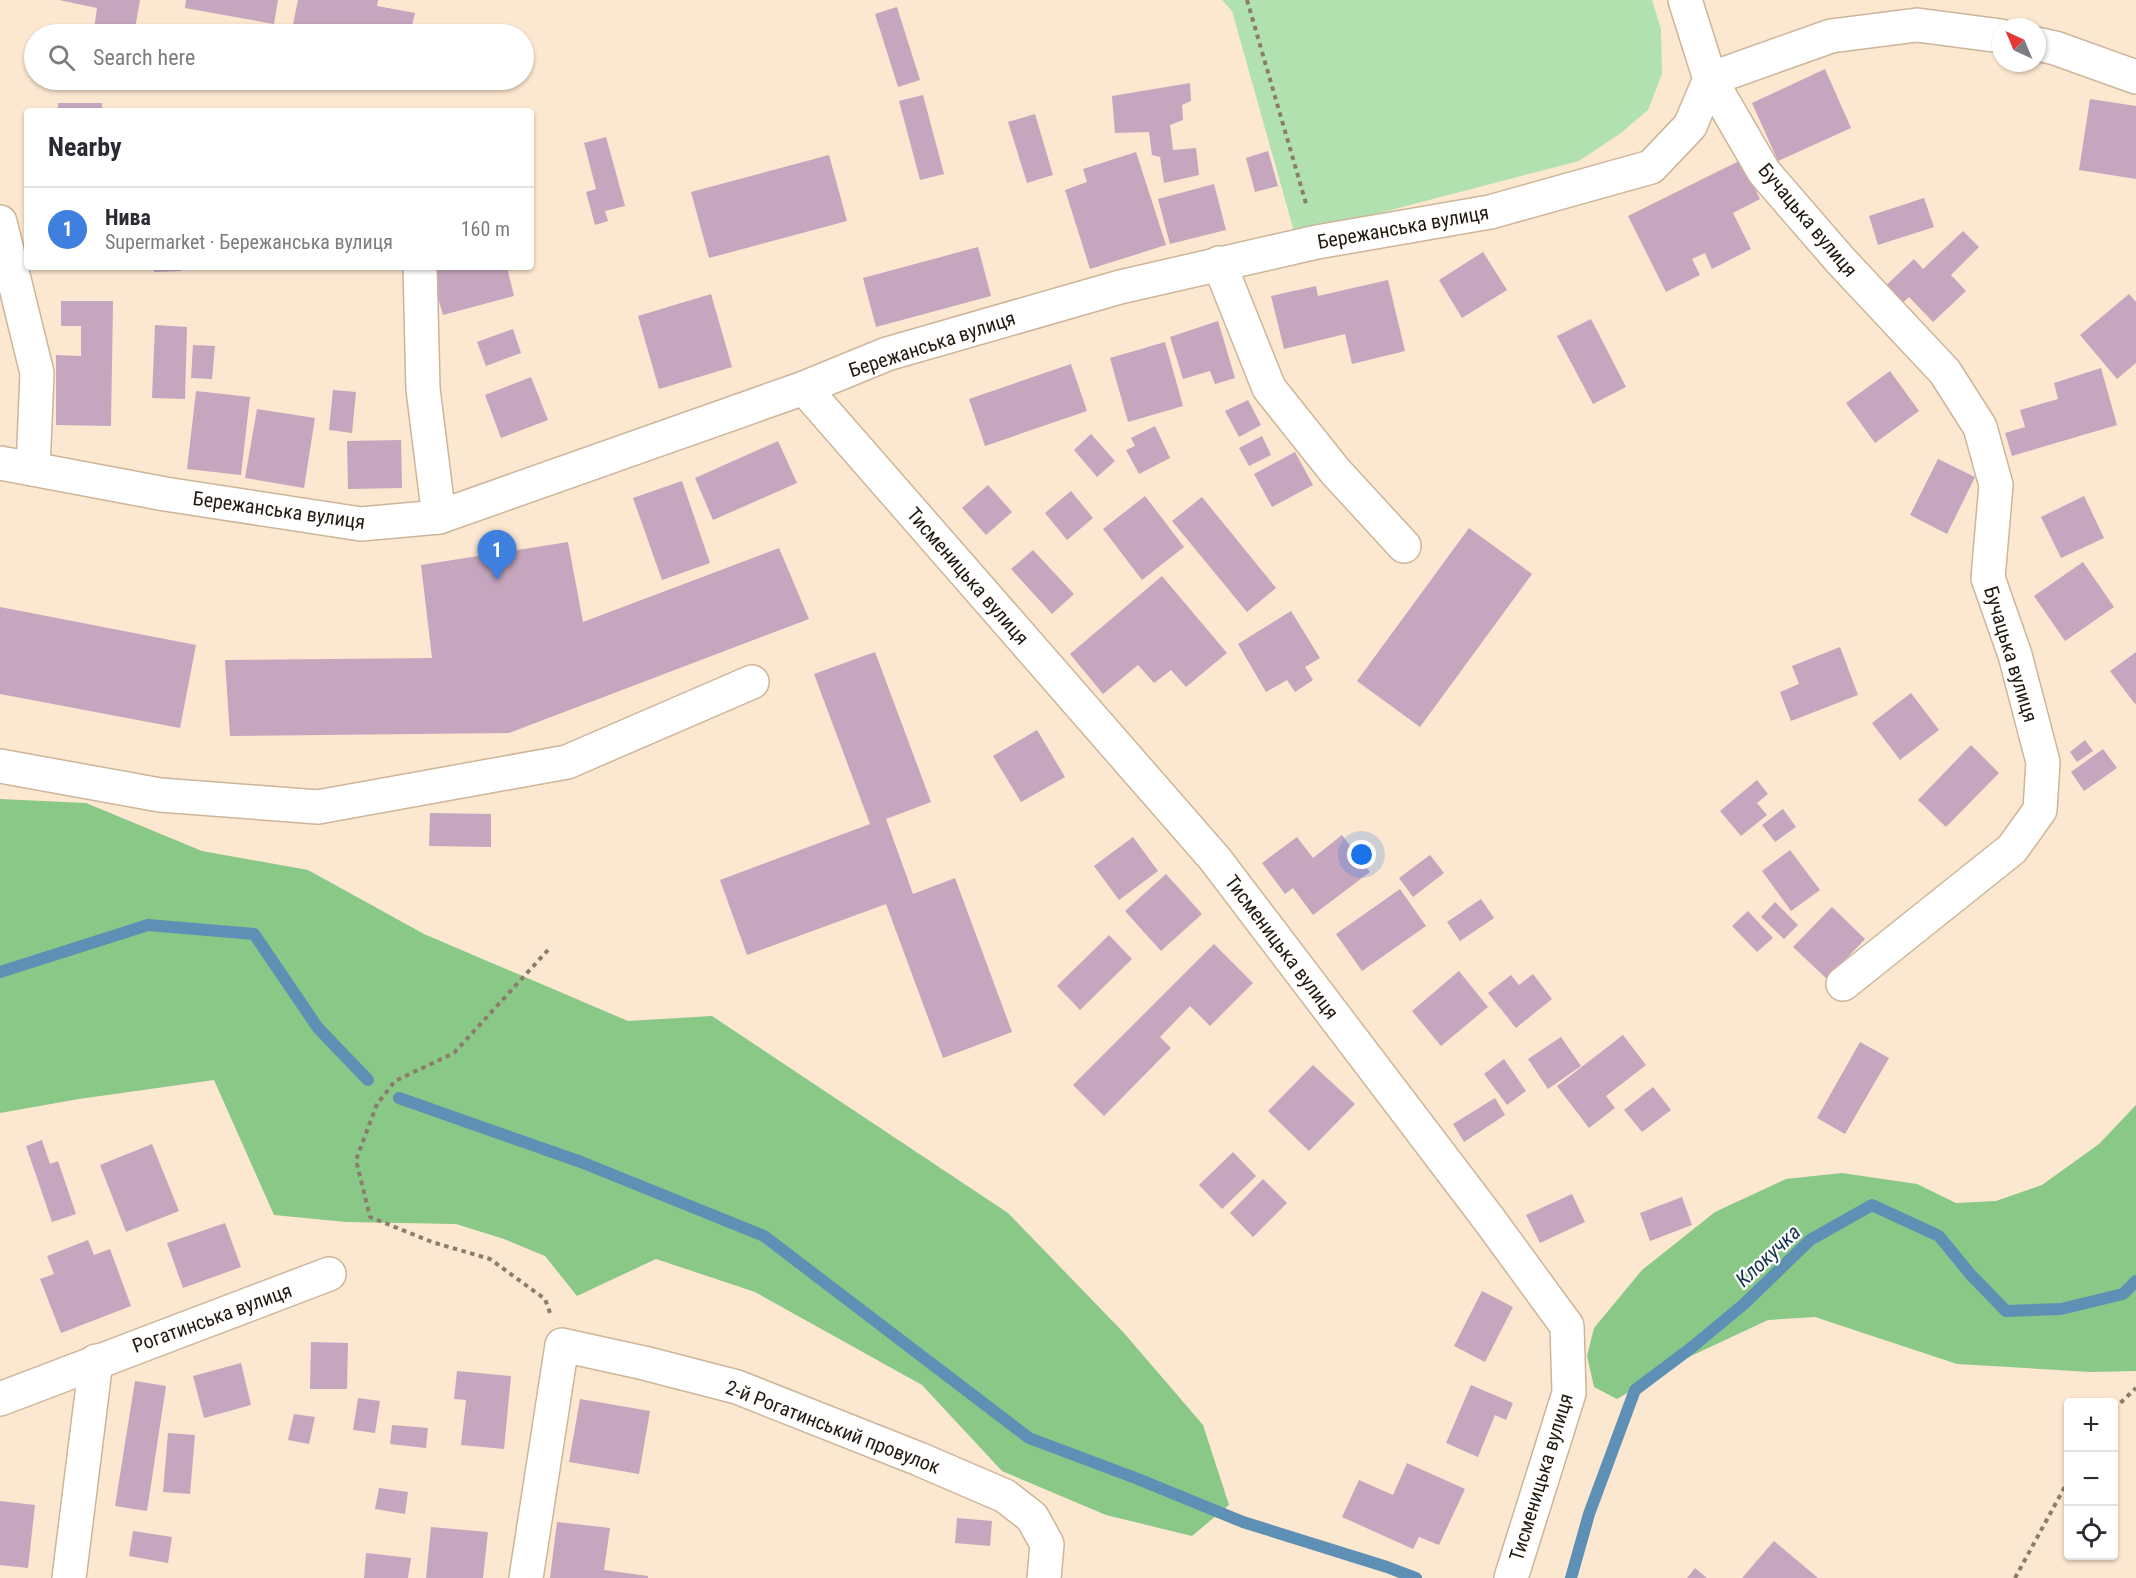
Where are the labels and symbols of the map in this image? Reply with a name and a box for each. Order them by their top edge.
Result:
north arrow [1992,18,2046,72]
street label: Бучацька вулиця [1754,158,1862,282]
street label: Бережанська вулиця [1315,200,1491,254]
street label: Бережанська вулиця [846,306,1018,382]
street label: Бережанська вулиця [191,486,367,534]
street label: Тисменицька вулиця [902,503,1034,649]
pin: 1 [478,530,516,580]
street label: Бучацька вулиця [1979,583,2043,725]
your location [1347,840,1376,869]
street label: Тисменицька вулиця [1220,870,1344,1024]
water label: Клокучка [1731,1220,1805,1292]
street label: Рогатинська вулиця [129,1278,295,1358]
street label: 2-й Рогатинський провулок [722,1375,944,1479]
street label: Тисменицька вулиця [1504,1390,1578,1564]

